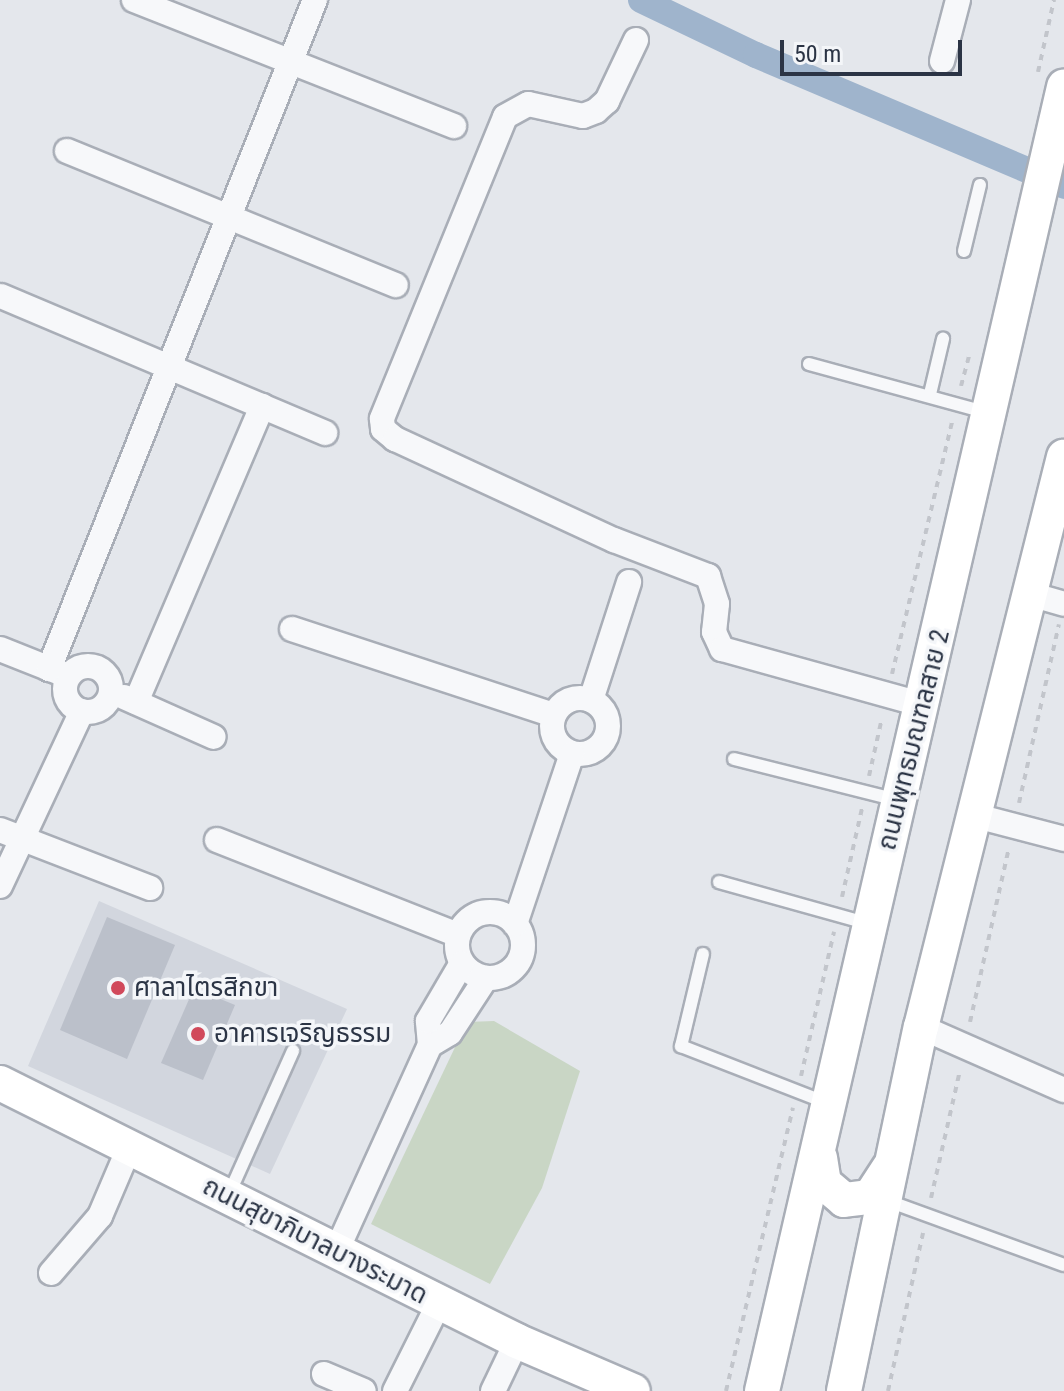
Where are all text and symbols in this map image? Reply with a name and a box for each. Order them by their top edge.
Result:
scale bar [784,24,966,74]
text: 50 m [794,40,841,68]
street label: ถนนพุทธมณฑลสาย 2 [872,627,956,853]
place label: ศาลาไตรสิกขา [134,972,278,1004]
marker: ศาลาไตรสิกขา [109,979,127,997]
place label: อาคารเจริญธรรม [214,1018,391,1050]
marker: อาคารเจริญธรรม [189,1025,207,1043]
street label: ถนนสุขาภิบาลบางระมาด [197,1171,433,1311]

